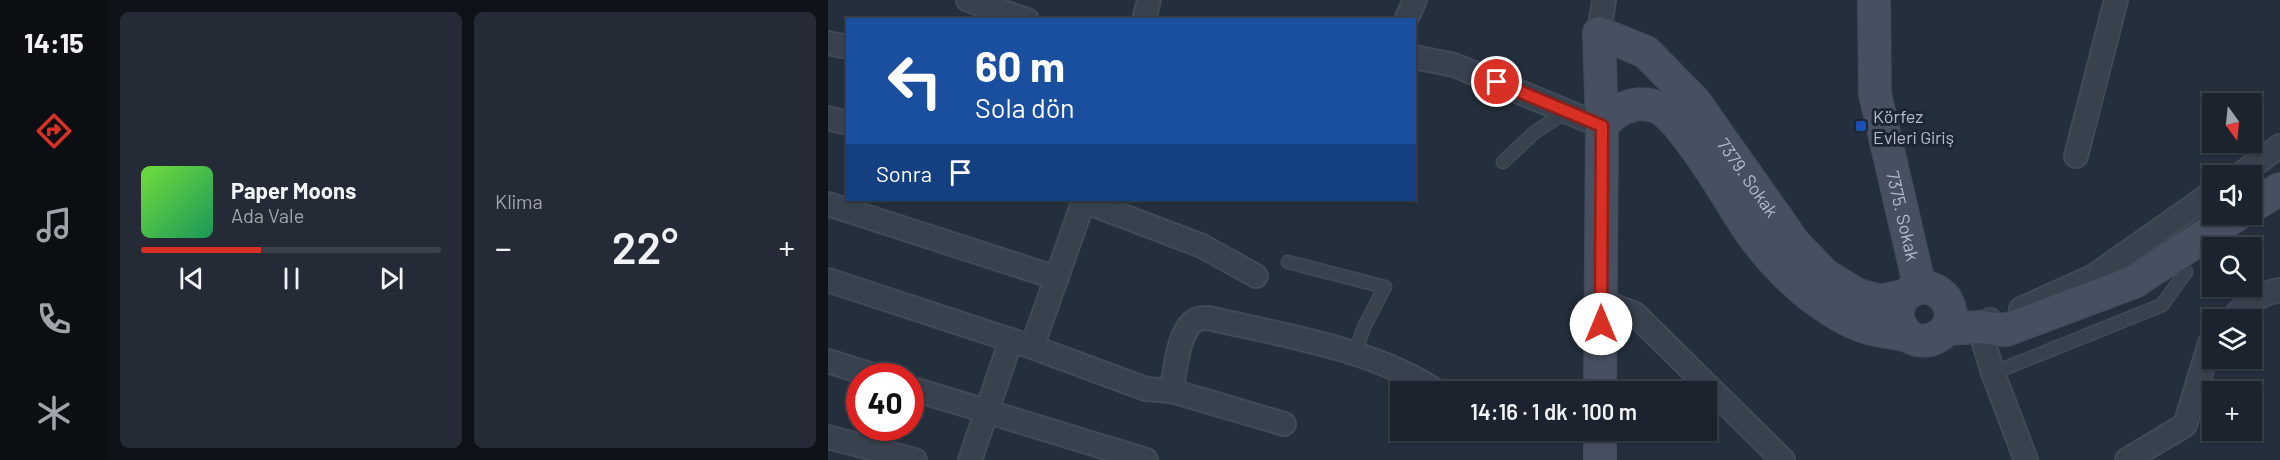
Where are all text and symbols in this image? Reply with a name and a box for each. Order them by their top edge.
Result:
text: 14:15 [24,26,84,58]
text: 60 m [975,40,1065,90]
icon: left [876,42,954,120]
pin [1471,56,1522,107]
icon: arrive [1480,65,1513,98]
text: Sola dön [975,91,1075,123]
north arrow [2202,93,2262,153]
map controls [2202,93,2262,441]
place label: Körfez Evleri Giriş [1873,105,1954,148]
icon: directions [33,110,75,152]
marker: Körfez Evleri Giriş [1854,119,1868,133]
street label: 7379. Sokak [1713,134,1784,221]
icon: arrive [944,156,977,189]
text: Sonra [876,160,932,186]
button: sound [2202,165,2262,225]
street label: 7375. Sokak [1882,169,1924,263]
text: Paper Moons [231,177,356,203]
text: Klima [495,189,543,213]
text: Ada Vale [231,203,304,227]
icon: music [33,204,75,246]
text: 22° [612,219,678,273]
text: − [495,227,512,267]
text: + [778,227,795,267]
button: search [2202,237,2262,297]
icon: previous [175,262,208,295]
icon: pause [275,262,308,295]
icon: next [375,262,408,295]
position arrow [1569,292,1633,356]
icon: phone [33,298,75,340]
button: layers [2202,309,2262,369]
speed limit sign: 40 [846,363,924,441]
button: + [2202,381,2262,441]
icon: climate [33,392,75,434]
text: 14:16 · 1 dk · 100 m [1470,398,1637,424]

